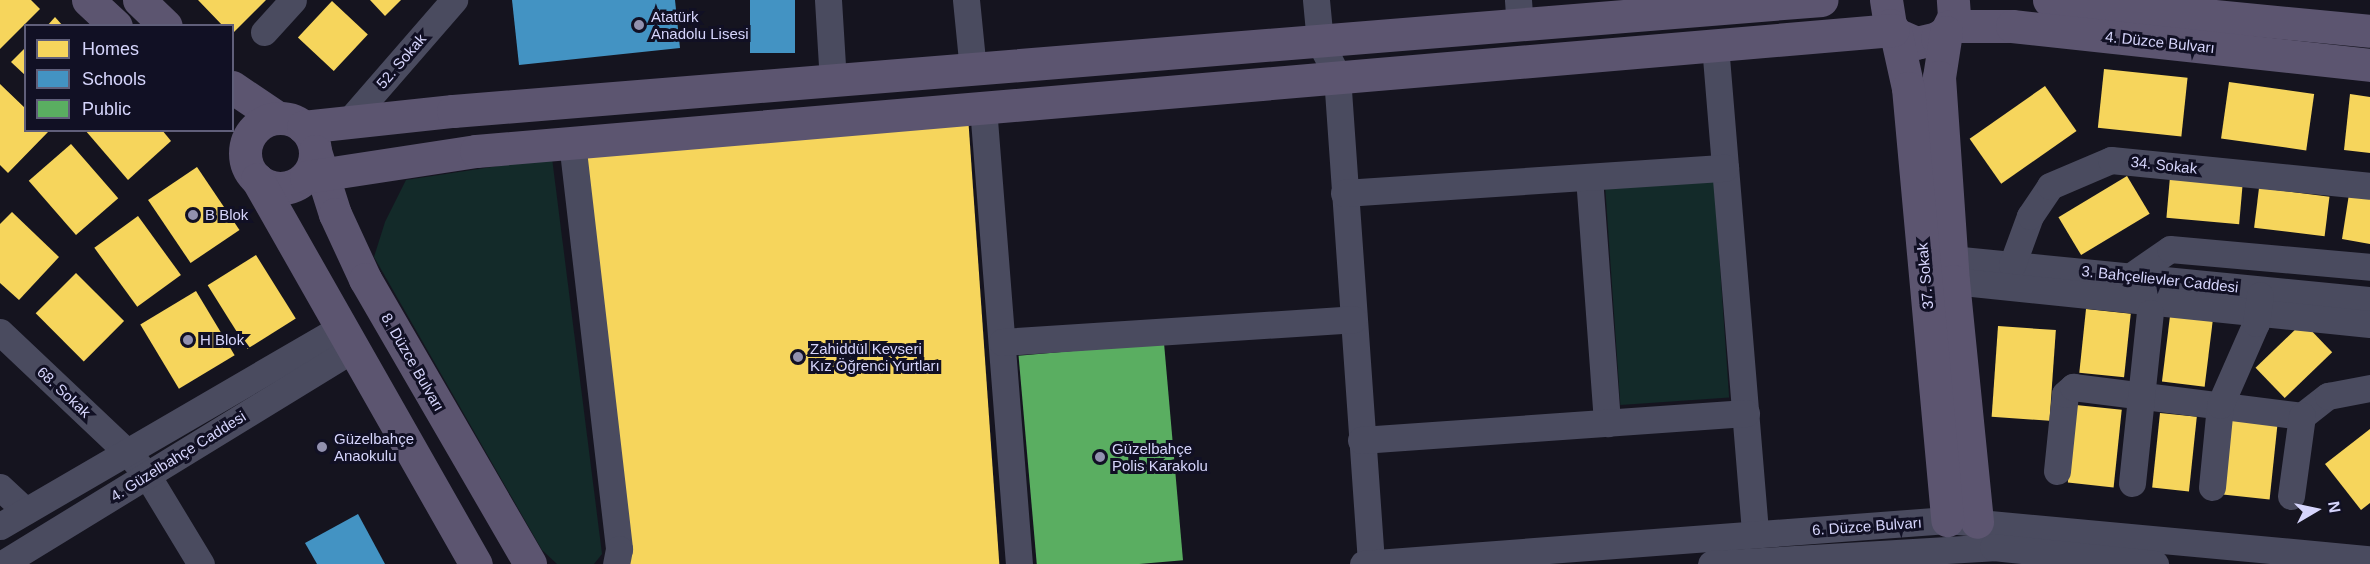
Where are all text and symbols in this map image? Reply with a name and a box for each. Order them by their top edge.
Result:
place label: Atatürk Anadolu Lisesi [651,7,749,42]
marker: Atatürk Anadolu Lisesi [632,18,646,32]
legend [24,24,234,132]
street label: 4. Düzce Bulvarı [2104,27,2216,57]
street label: 52. Sokak [372,30,430,92]
text: Homes [82,39,139,59]
text: Schools [82,69,146,89]
text: Public [82,99,131,119]
street label: 34. Sokak [2130,153,2198,177]
place label: B Blok [205,206,248,224]
marker: B Blok [186,208,200,222]
street label: 37. Sokak [1913,242,1937,310]
street label: 3. Bahçelievler Caddesi [2081,262,2239,296]
street label: 8. Düzce Bulvarı [378,310,448,414]
place label: H Blok [200,331,244,349]
marker: H Blok [181,333,195,347]
place label: Zahiddül Kevseri Kız Öğrenci Yurtları [810,339,940,374]
marker: Zahiddül Kevseri Kız Öğrenci Yurtları [791,350,805,364]
street label: 68. Sokak [33,363,95,421]
street label: 4. Güzelbahçe Caddesi [107,407,249,505]
place label: Güzelbahçe Anaokulu [334,429,414,464]
place label: Güzelbahçe Polis Karakolu [1112,439,1208,474]
marker: Güzelbahçe Anaokulu [315,440,329,454]
marker: Güzelbahçe Polis Karakolu [1093,450,1107,464]
north arrow [2286,480,2346,540]
text: N [2325,500,2344,514]
street label: 6. Düzce Bulvarı [1811,513,1923,539]

